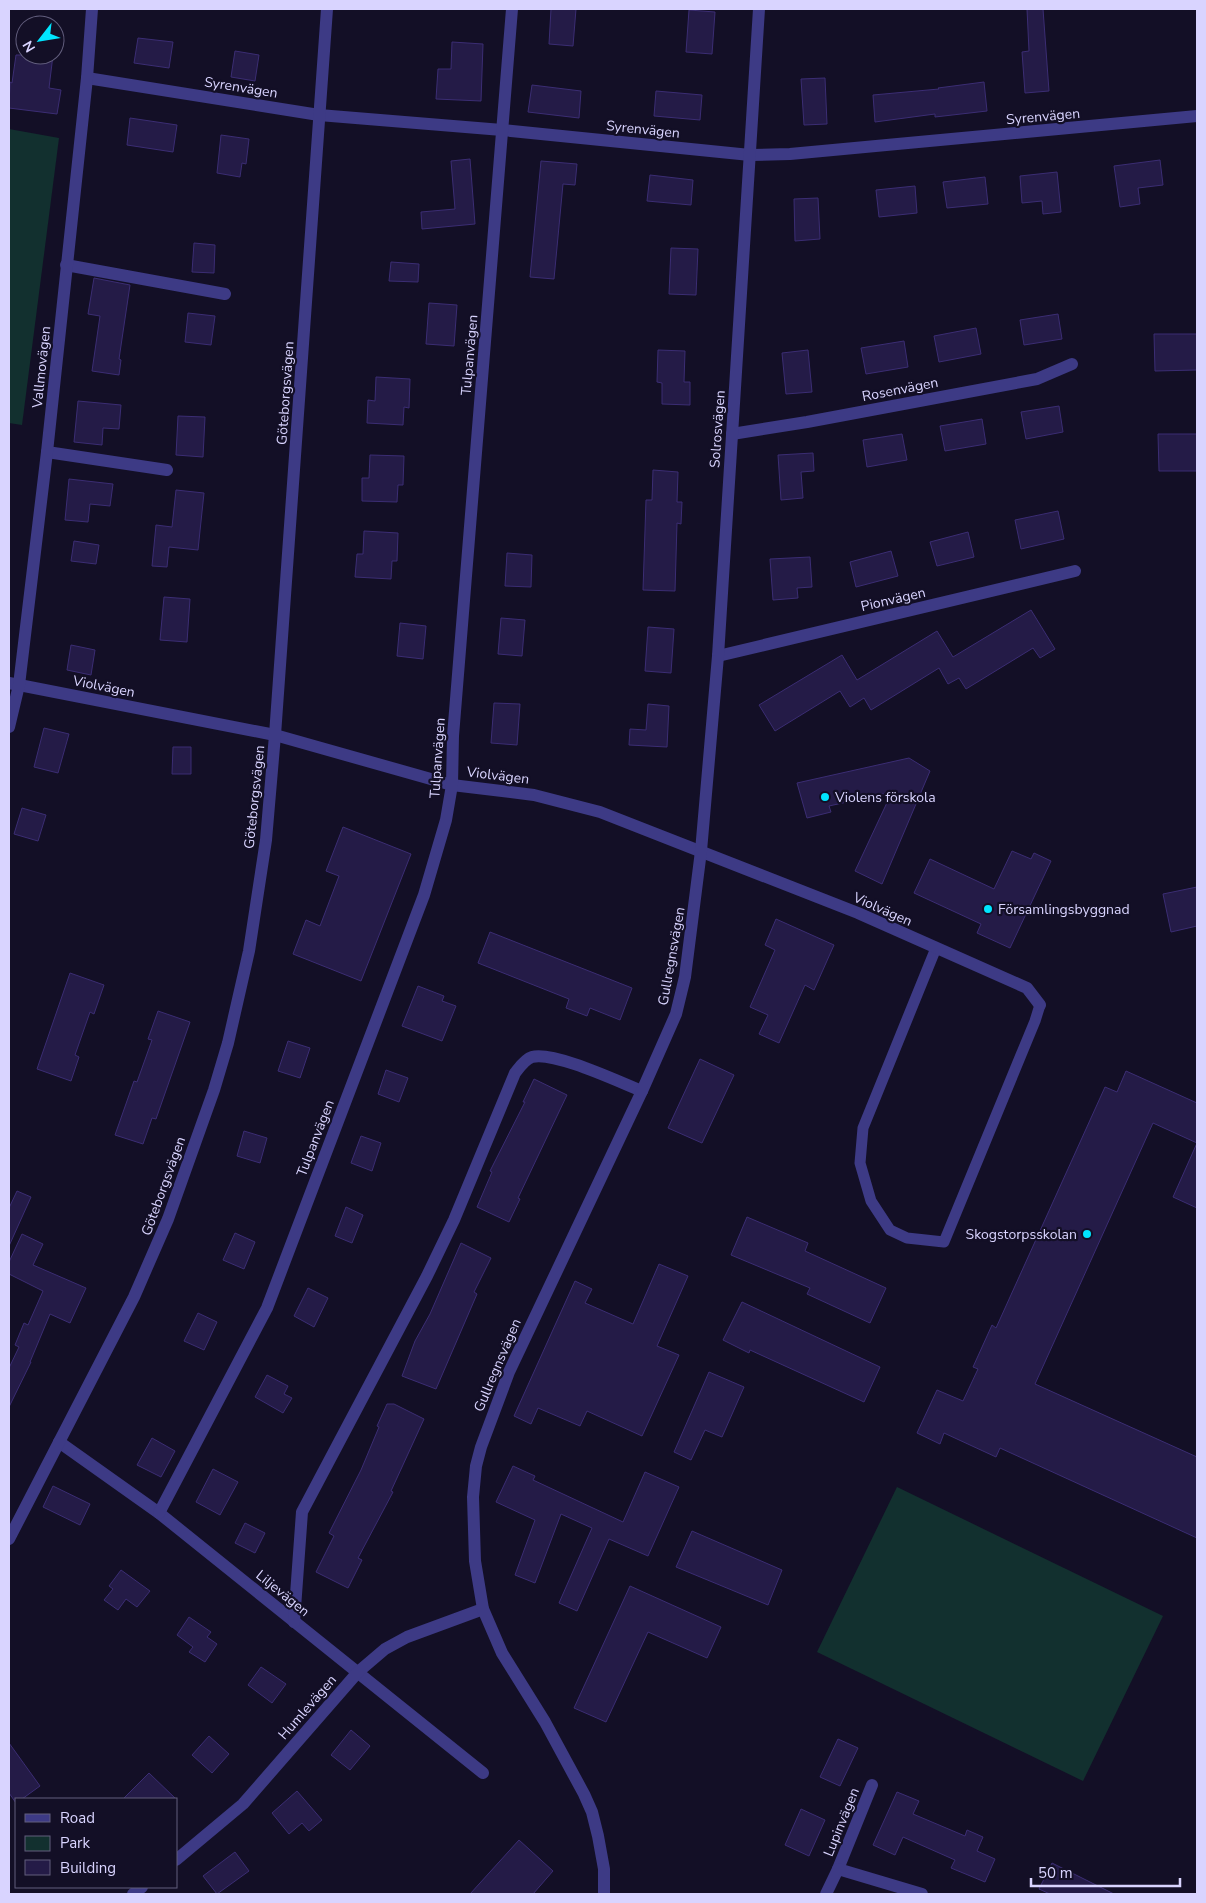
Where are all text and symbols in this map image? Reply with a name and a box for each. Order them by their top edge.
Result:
north arrow [15,15,65,65]
text: N [18,37,40,56]
street label: Syrenvägen [203,72,279,103]
street label: Syrenvägen [1005,104,1081,129]
street label: Syrenvägen [605,116,681,143]
street label: Tulpanvägen [457,314,482,396]
street label: Vallmovägen [28,325,55,410]
street label: Göteborgsvägen [272,341,299,446]
street label: Rosenvägen [860,373,940,406]
street label: Solrosvägen [705,389,730,469]
street label: Pionvägen [859,583,927,616]
street label: Violvägen [70,671,137,702]
street label: Tulpanvägen [425,717,450,799]
street label: Göteborgsvägen [240,744,269,850]
street label: Violvägen [465,762,530,789]
place label: Violens förskola [834,788,936,807]
marker: Violens förskola [819,791,831,803]
street label: Violvägen [849,888,915,931]
place label: Församlingsbyggnad [998,900,1130,919]
marker: Församlingsbyggnad [982,903,994,915]
street label: Gullregnsvägen [653,905,689,1007]
street label: Tulpanvägen [292,1097,339,1179]
street label: Göteborgsvägen [137,1134,190,1238]
place label: Skogstorpsskolan [966,1225,1077,1244]
marker: Skogstorpsskolan [1081,1228,1093,1240]
street label: Gullregnsvägen [469,1316,526,1415]
street label: Liljevägen [252,1566,313,1621]
street label: Humlevägen [274,1671,341,1744]
street label: Lupinvägen [819,1785,864,1859]
legend [15,1798,178,1888]
text: Road [60,1808,95,1828]
text: Park [60,1833,90,1853]
scale bar [1031,1856,1180,1888]
text: Building [60,1858,116,1878]
text: 50 m [1038,1863,1073,1883]

